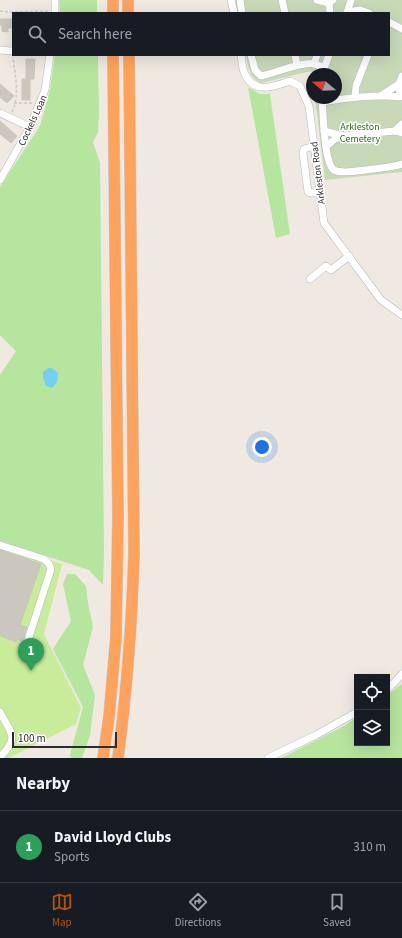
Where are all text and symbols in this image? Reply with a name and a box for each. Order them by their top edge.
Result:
search box [12,12,390,56]
icon: search [26,23,48,45]
text: Search here [58,24,132,45]
north arrow [306,68,342,104]
street label: Cockels Loan [15,93,51,148]
park label: Arkleston Cemetery [340,120,381,146]
street label: Arkleston Road [307,141,329,205]
your location [252,437,272,457]
pin: 1 [18,638,44,671]
map controls [354,674,390,746]
button: locate [354,674,390,710]
button: layers [354,710,390,746]
scale bar [12,730,117,749]
text: 100 m [18,731,46,746]
text: Nearby [16,772,70,796]
text: David Lloyd Clubs [54,827,171,848]
text: 1 [26,838,32,856]
text: 310 m [353,838,386,856]
text: Sports [54,848,89,866]
tab: Map [51,891,73,930]
tab: Directions [175,891,221,930]
tab: Saved [323,891,351,930]

